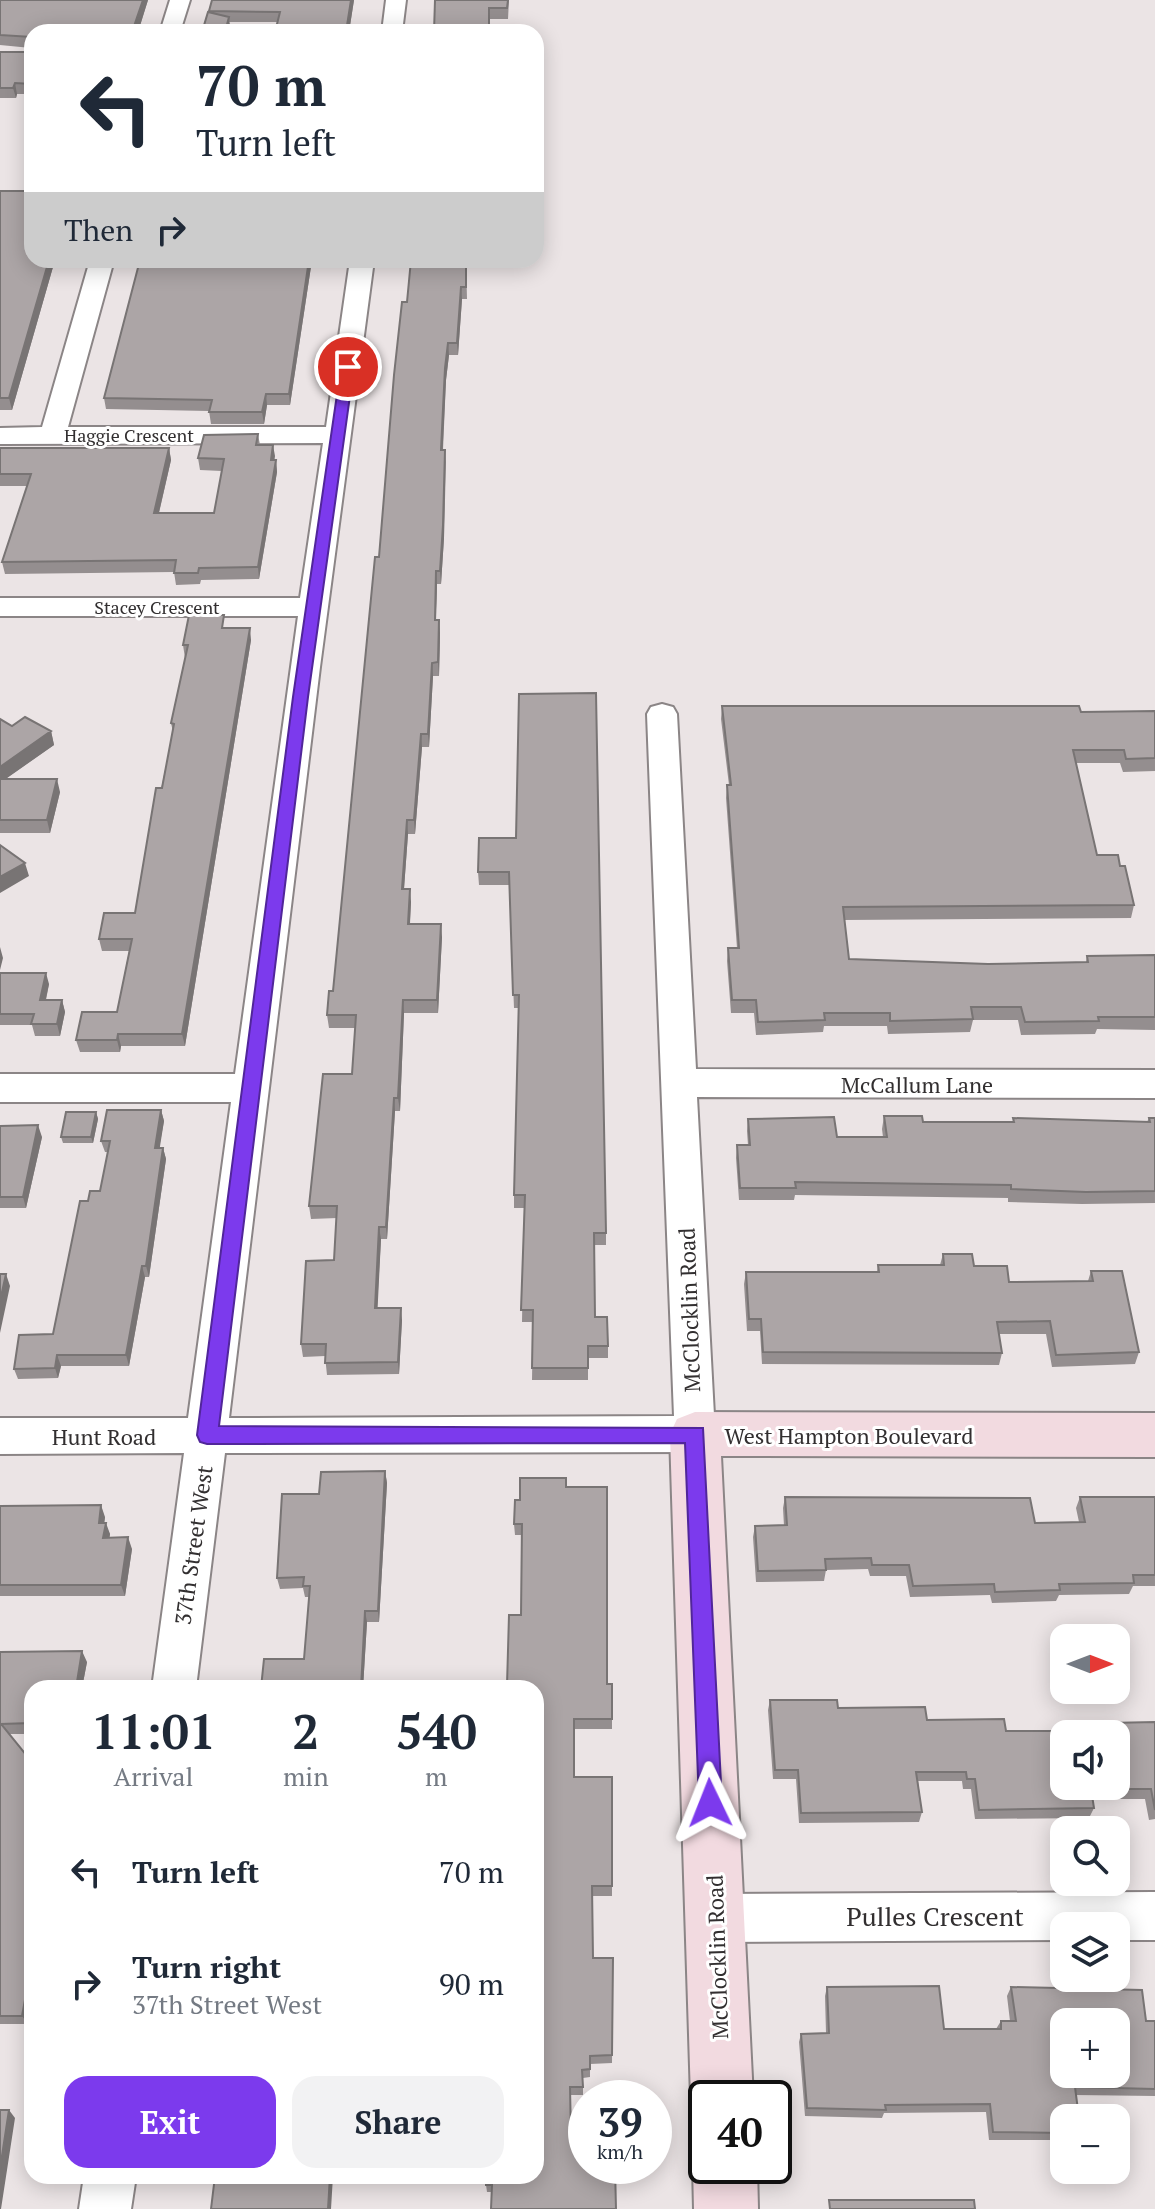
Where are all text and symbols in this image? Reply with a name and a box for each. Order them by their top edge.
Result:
text: 70 m [196,48,326,122]
icon: left [64,56,168,160]
text: Turn left [196,119,336,166]
icon: right [149,208,193,252]
text: Then [64,210,133,250]
pin [314,333,382,401]
icon: arrive [326,345,370,389]
street label: Haggie Crescent [64,423,194,447]
street label: Stacey Crescent [94,595,220,619]
street label: McCallum Lane [841,1070,993,1099]
street label: McClocklin Road [672,1227,706,1393]
street label: West Hampton Boulevard [725,1421,973,1450]
street label: Hunt Road [52,1422,156,1451]
street label: 37th Street West [167,1463,219,1627]
north arrow [1050,1624,1130,1704]
map controls [1050,1624,1130,2184]
text: 11:01 [91,1699,216,1763]
text: 2 [292,1699,319,1763]
text: 540 [396,1699,477,1763]
button: sound [1050,1720,1130,1800]
text: Arrival [114,1759,193,1793]
text: min [283,1759,329,1793]
text: m [425,1759,448,1793]
position arrow [668,1761,752,1845]
button: search [1050,1816,1130,1896]
icon: left [64,1850,108,1894]
text: Turn left [132,1852,259,1892]
text: 70 m [439,1852,504,1892]
street label: McClocklin Road [700,1874,734,2040]
street label: Pulles Crescent [846,1899,1024,1933]
button: layers [1050,1912,1130,1992]
text: Turn right [132,1947,281,1987]
icon: right [64,1962,108,2006]
text: 90 m [439,1964,504,2004]
text: 37th Street West [132,1987,322,2021]
button: + [1050,2008,1130,2088]
button: Exit [64,2076,276,2168]
button: Share [292,2076,504,2168]
speed limit sign: 40 [688,2080,792,2184]
text: 39 [597,2095,643,2148]
button: − [1050,2104,1130,2184]
text: km/h [597,2138,643,2165]

